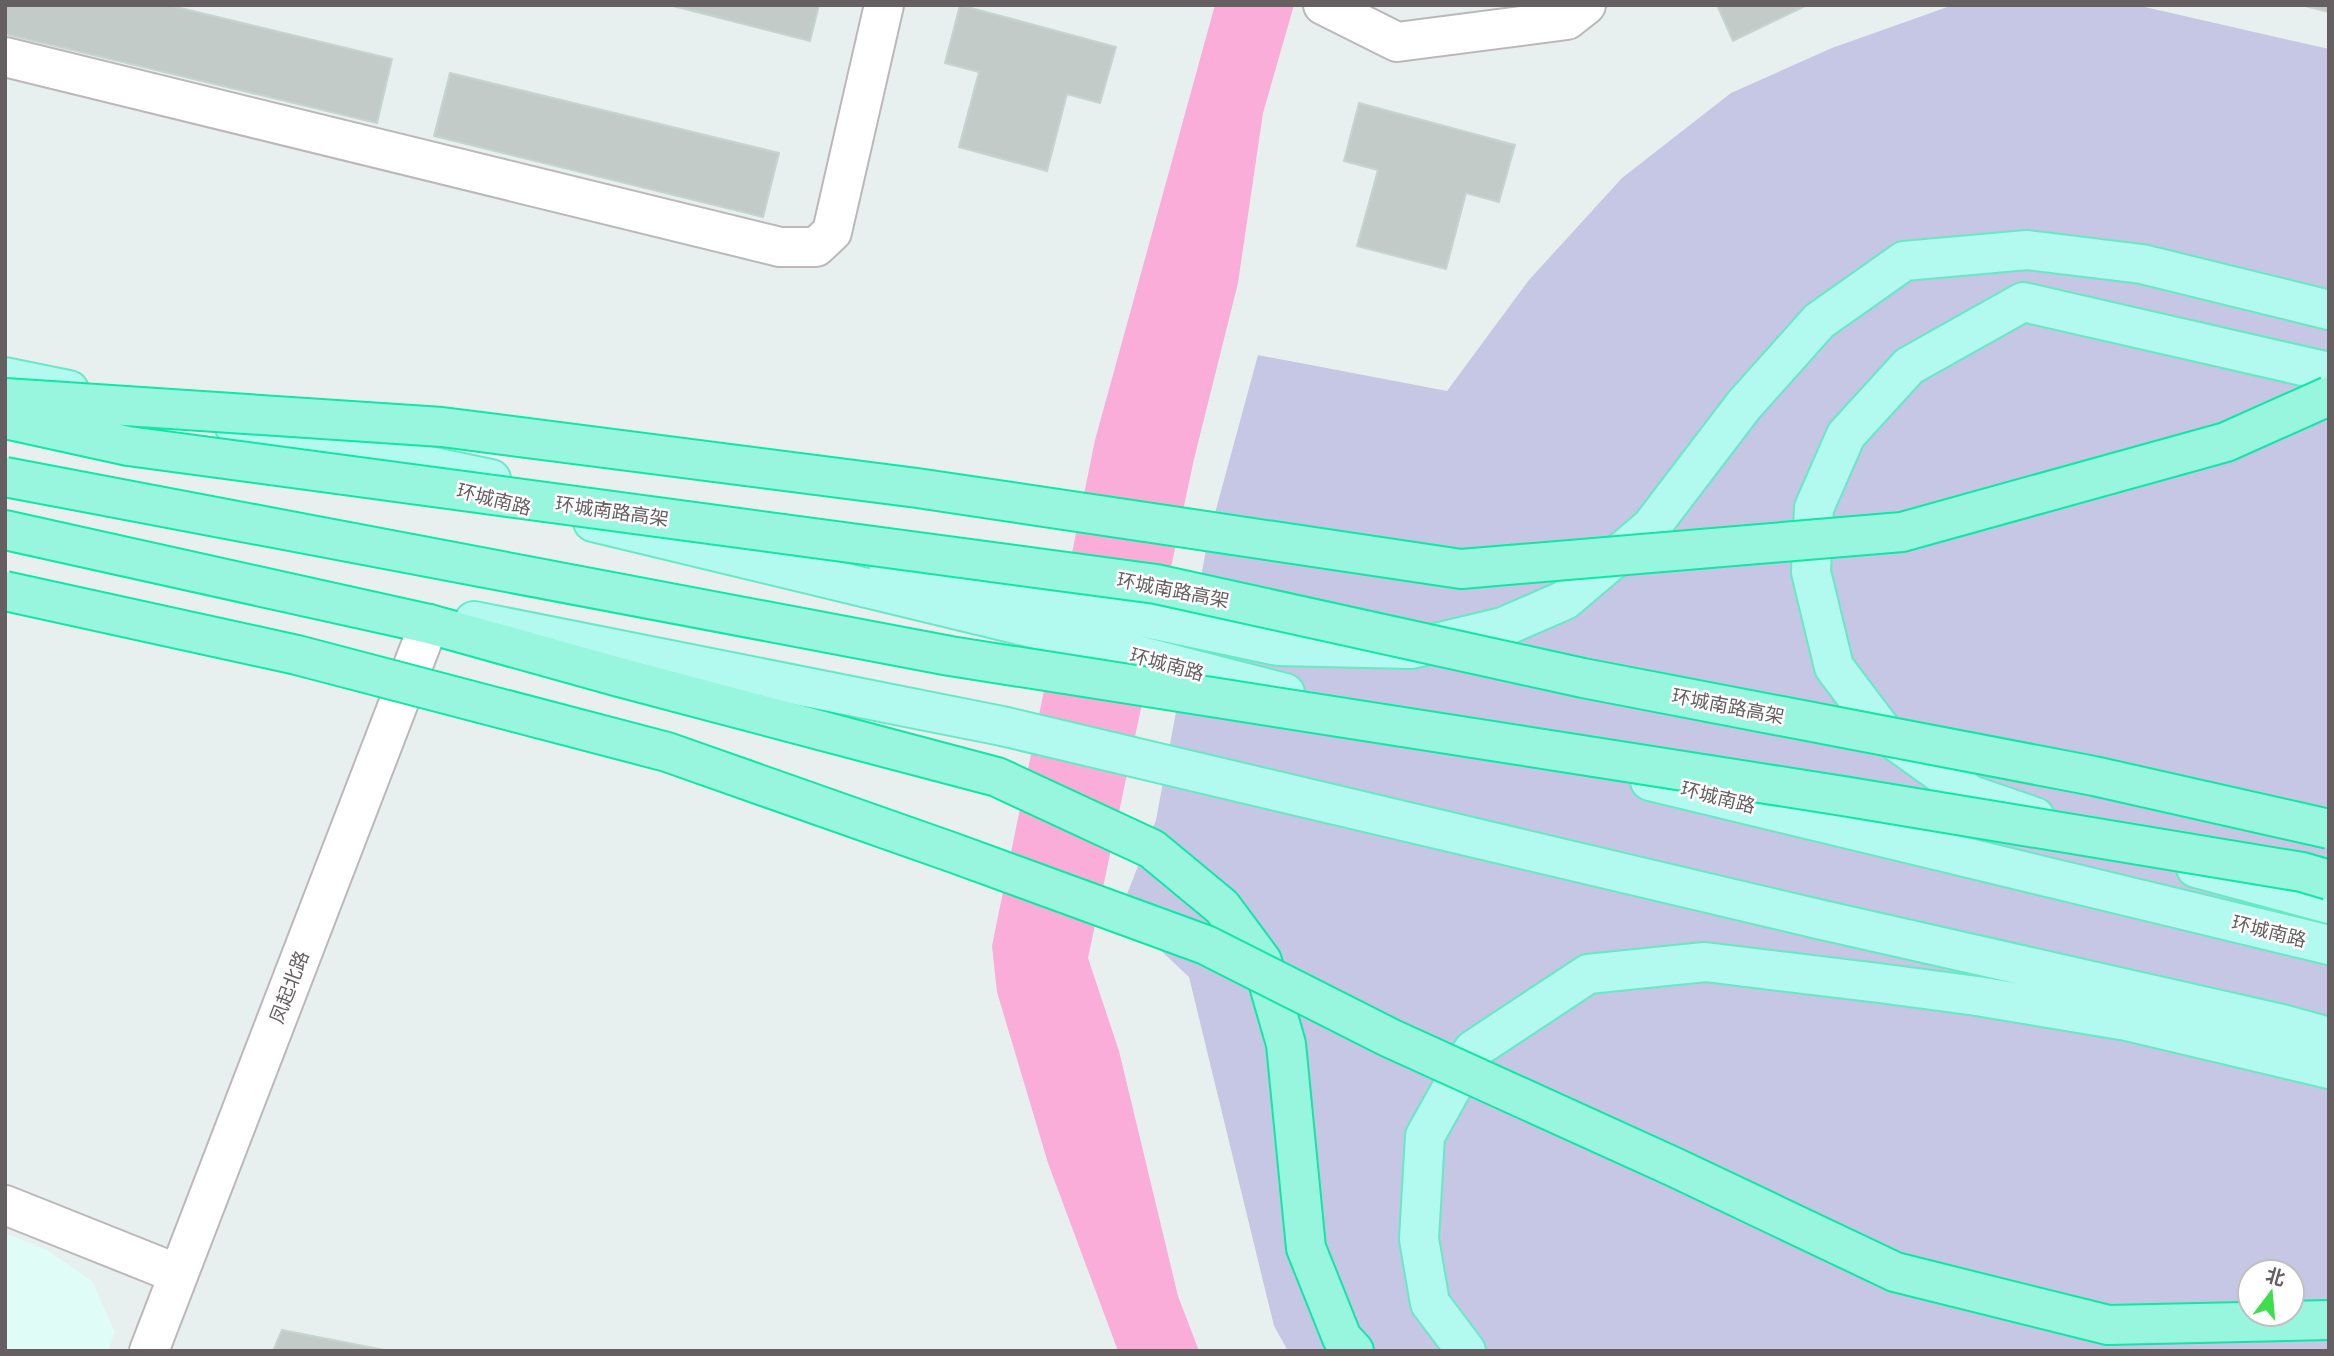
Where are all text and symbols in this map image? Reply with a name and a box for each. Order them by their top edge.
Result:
street label: 环城南路 [454,477,534,522]
street label: 环城南路高架 [554,490,670,533]
street label: 环城南路高架 [1114,566,1231,615]
street label: 环城南路 [1127,642,1207,687]
street label: 环城南路高架 [1669,682,1786,731]
street label: 环城南路 [1678,775,1758,820]
street label: 环城南路 [2229,909,2309,954]
street label: 凤起北路 [263,947,316,1028]
north arrow [2236,1258,2306,1328]
text: 北 [2263,1262,2288,1293]

